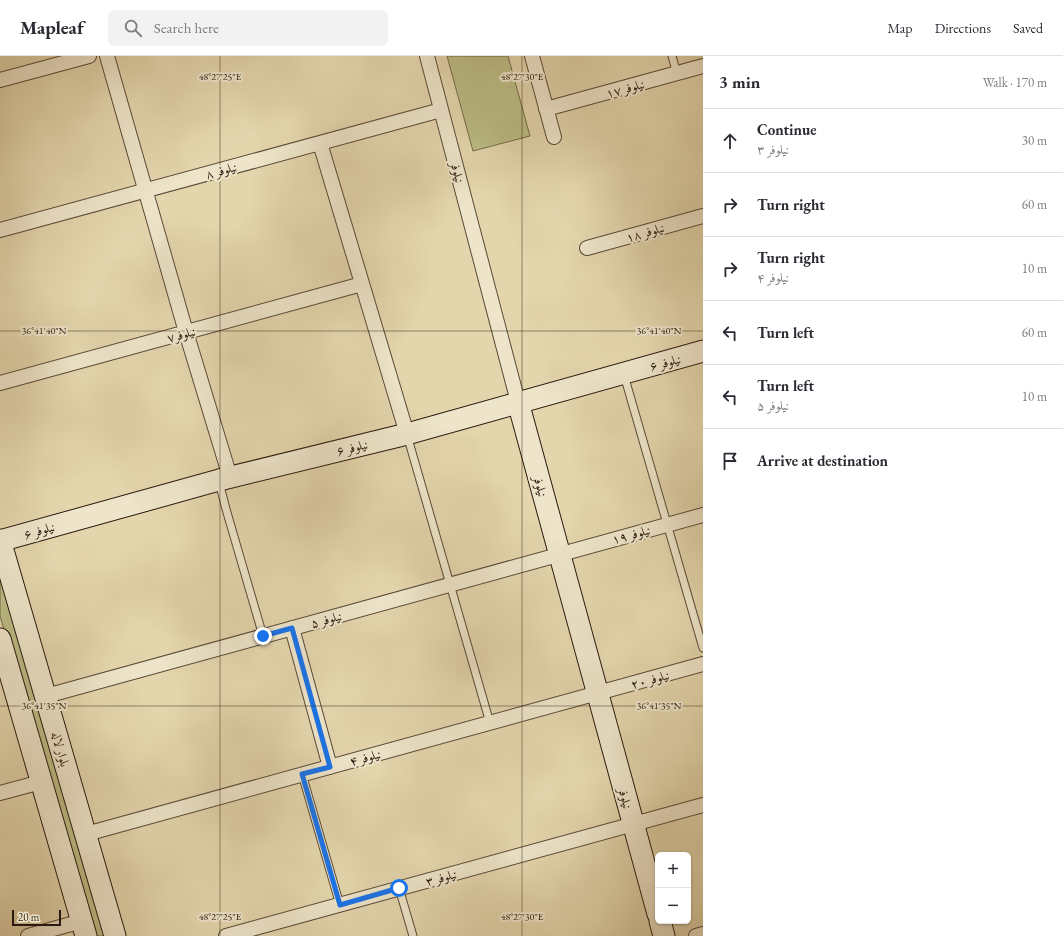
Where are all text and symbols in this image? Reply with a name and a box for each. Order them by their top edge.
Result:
search box [108,10,388,46]
text: Mapleaf [20,15,84,40]
icon: search [122,17,144,39]
text: Search here [154,18,219,37]
text: Map [887,19,913,37]
text: Directions [935,19,991,37]
text: Saved [1013,19,1043,37]
text: 48°27'25"E [199,70,242,83]
text: 48°27'30"E [501,70,544,83]
text: 3 min [719,71,760,93]
text: Walk · 170 m [983,74,1047,91]
street label: نیلوفر ۱۷ [604,75,646,102]
text: Continue [757,120,817,139]
icon: ahead [719,130,741,152]
text: 30 m [1022,132,1047,149]
text: نیلوفر ۳ [757,141,789,158]
street label: نیلوفر ۸ [204,158,239,183]
street label: نیلوفر [446,158,469,185]
icon: right [719,194,741,216]
text: Turn right [757,195,825,214]
text: 60 m [1022,196,1047,213]
street label: نیلوفر ۱۸ [624,219,666,246]
text: Turn right [757,248,825,267]
icon: right [719,258,741,280]
text: 10 m [1022,260,1047,277]
text: نیلوفر ۴ [757,269,789,286]
icon: left [719,322,741,344]
street label: نیلوفر۷ [165,323,197,346]
text: Turn left [757,323,814,342]
text: 36°41'40"N [22,324,67,337]
text: 36°41'40"N [637,324,682,337]
text: 60 m [1022,324,1047,341]
street label: نیلوفر ۶ [648,350,683,375]
text: Turn left [757,376,814,395]
icon: left [719,386,741,408]
text: 10 m [1022,388,1047,405]
text: نیلوفر ۵ [757,397,789,414]
street label: نیلوفر ۶ [335,435,370,460]
icon: arrive [719,450,741,472]
text: Arrive at destination [757,451,888,470]
street label: نیلوفر [529,472,552,499]
street label: نیلوفر ۶ [22,518,57,543]
street label: نیلوفر ۱۹ [610,521,652,548]
street label: نیلوفر ۵ [309,607,344,632]
route end [254,627,272,645]
street label: نیلوفر ۲۰ [629,666,671,693]
text: 36°41'35"N [22,699,67,712]
text: 36°41'35"N [637,699,682,712]
street label: بلوار لاله [47,730,74,769]
street label: نیلوفر ۴ [348,745,383,770]
street label: نیلوفر [614,784,637,811]
map controls [655,852,691,924]
button: + [655,852,691,888]
street label: نیلوفر ۳ [424,865,459,890]
route start [390,879,408,897]
button: − [655,888,691,924]
scale bar [12,908,61,927]
text: 20 m [18,910,39,924]
text: 48°27'25"E [199,910,242,923]
text: 48°27'30"E [501,910,544,923]

